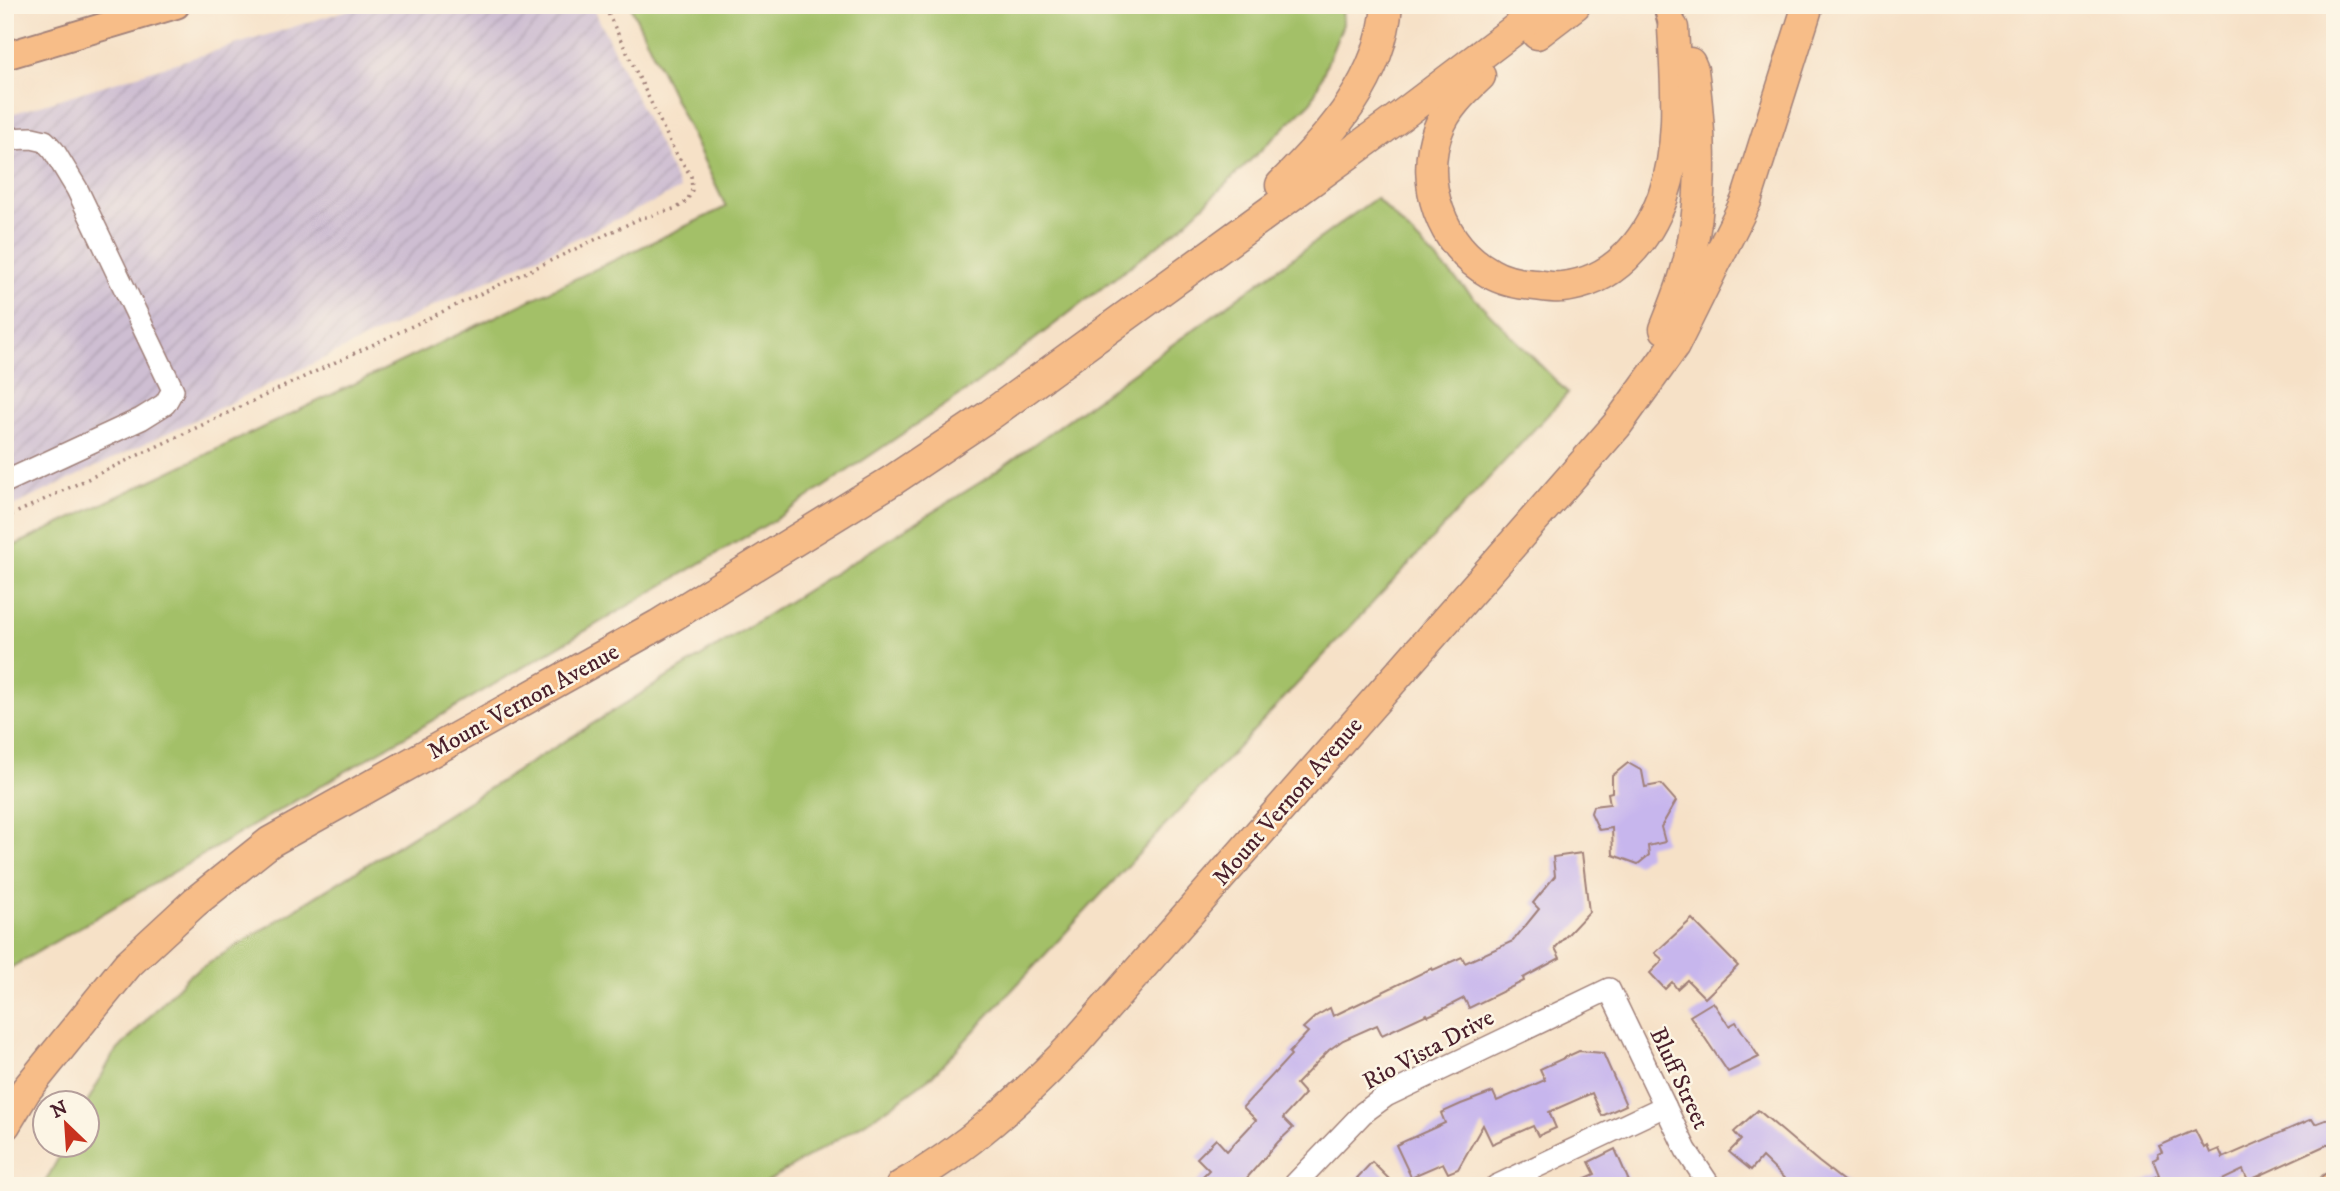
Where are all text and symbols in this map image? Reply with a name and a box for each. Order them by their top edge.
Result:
street label: Mount Vernon Avenue [423,637,624,767]
street label: Mount Vernon Avenue [1206,711,1369,892]
street label: Rio Vista Drive [1358,1003,1499,1097]
street label: Bluff Street [1642,1023,1716,1134]
north arrow [32,1090,102,1160]
text: N [48,1096,72,1124]

